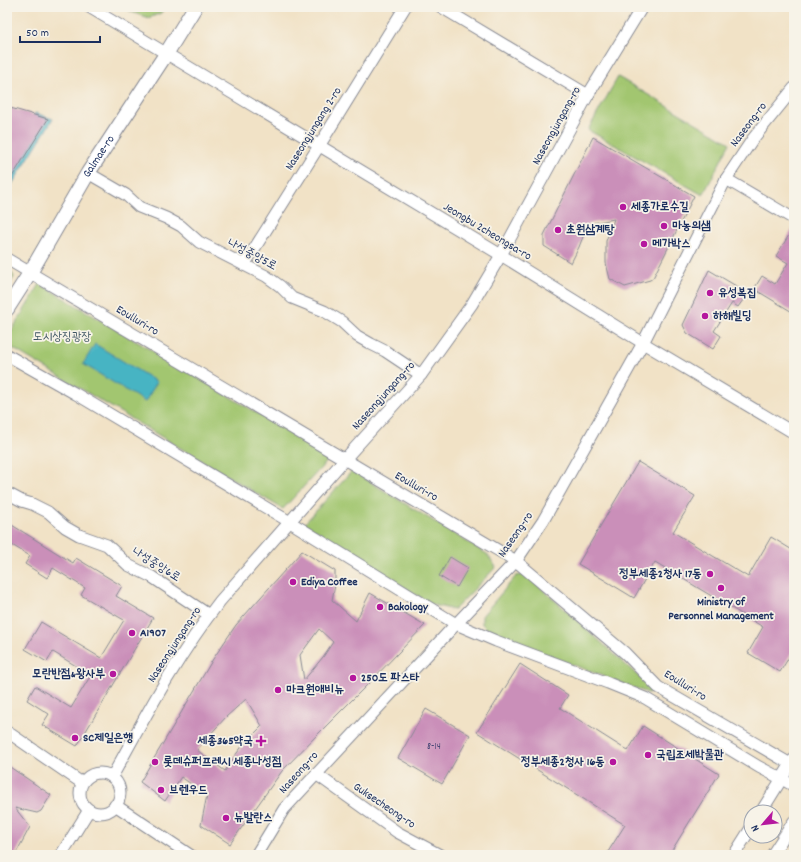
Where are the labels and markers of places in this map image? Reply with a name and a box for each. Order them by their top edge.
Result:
place label: 세종가로수길 [630,199,689,216]
marker: 세종가로수길 [618,202,628,212]
place label: 마농의샘 [672,218,711,235]
marker: 마농의샘 [659,221,669,231]
place label: 초원삼계탕 [566,222,615,239]
marker: 초원삼계탕 [553,225,563,235]
place label: 메가박스 [652,236,691,253]
marker: 메가박스 [639,239,649,249]
place label: 유성복집 [718,285,757,302]
marker: 유성복집 [705,288,715,298]
place label: 하해빌딩 [713,308,752,325]
marker: 하해빌딩 [700,311,710,321]
place label: 정부세종2청사 17동 [619,566,702,583]
marker: 정부세종2청사 17동 [705,569,715,579]
place label: Ediya Coffee [301,574,358,591]
marker: Ediya Coffee [288,577,298,587]
marker: Ministry of Personnel Management [716,583,726,593]
place label: Ministry of Personnel Management [668,594,774,625]
place label: Bakology [388,599,429,616]
marker: Bakology [375,602,385,612]
place label: A1907 [140,625,166,642]
marker: A1907 [127,628,137,638]
place label: 모란반점&왕사부 [32,666,105,683]
marker: 모란반점&왕사부 [108,669,118,679]
place label: 250도 파스타 [361,670,420,687]
marker: 250도 파스타 [348,673,358,683]
place label: 마크원애비뉴 [286,682,344,699]
marker: 마크원애비뉴 [273,685,283,695]
place label: SC제일은행 [83,730,133,747]
marker: SC제일은행 [70,733,80,743]
place label: 세종365약국 [197,733,253,750]
marker: 세종365약국 [256,736,266,746]
place label: 국립조세박물관 [656,747,724,764]
marker: 국립조세박물관 [643,750,653,760]
place label: 롯데슈퍼프레시 세종나성점 [163,754,282,771]
place label: 정부세종2청사 16동 [521,754,605,771]
marker: 롯데슈퍼프레시 세종나성점 [150,757,160,767]
marker: 정부세종2청사 16동 [608,757,618,767]
place label: 브렌우드 [169,782,208,799]
marker: 브렌우드 [156,785,166,795]
place label: 뉴발란스 [234,810,273,827]
marker: 뉴발란스 [221,813,231,823]

